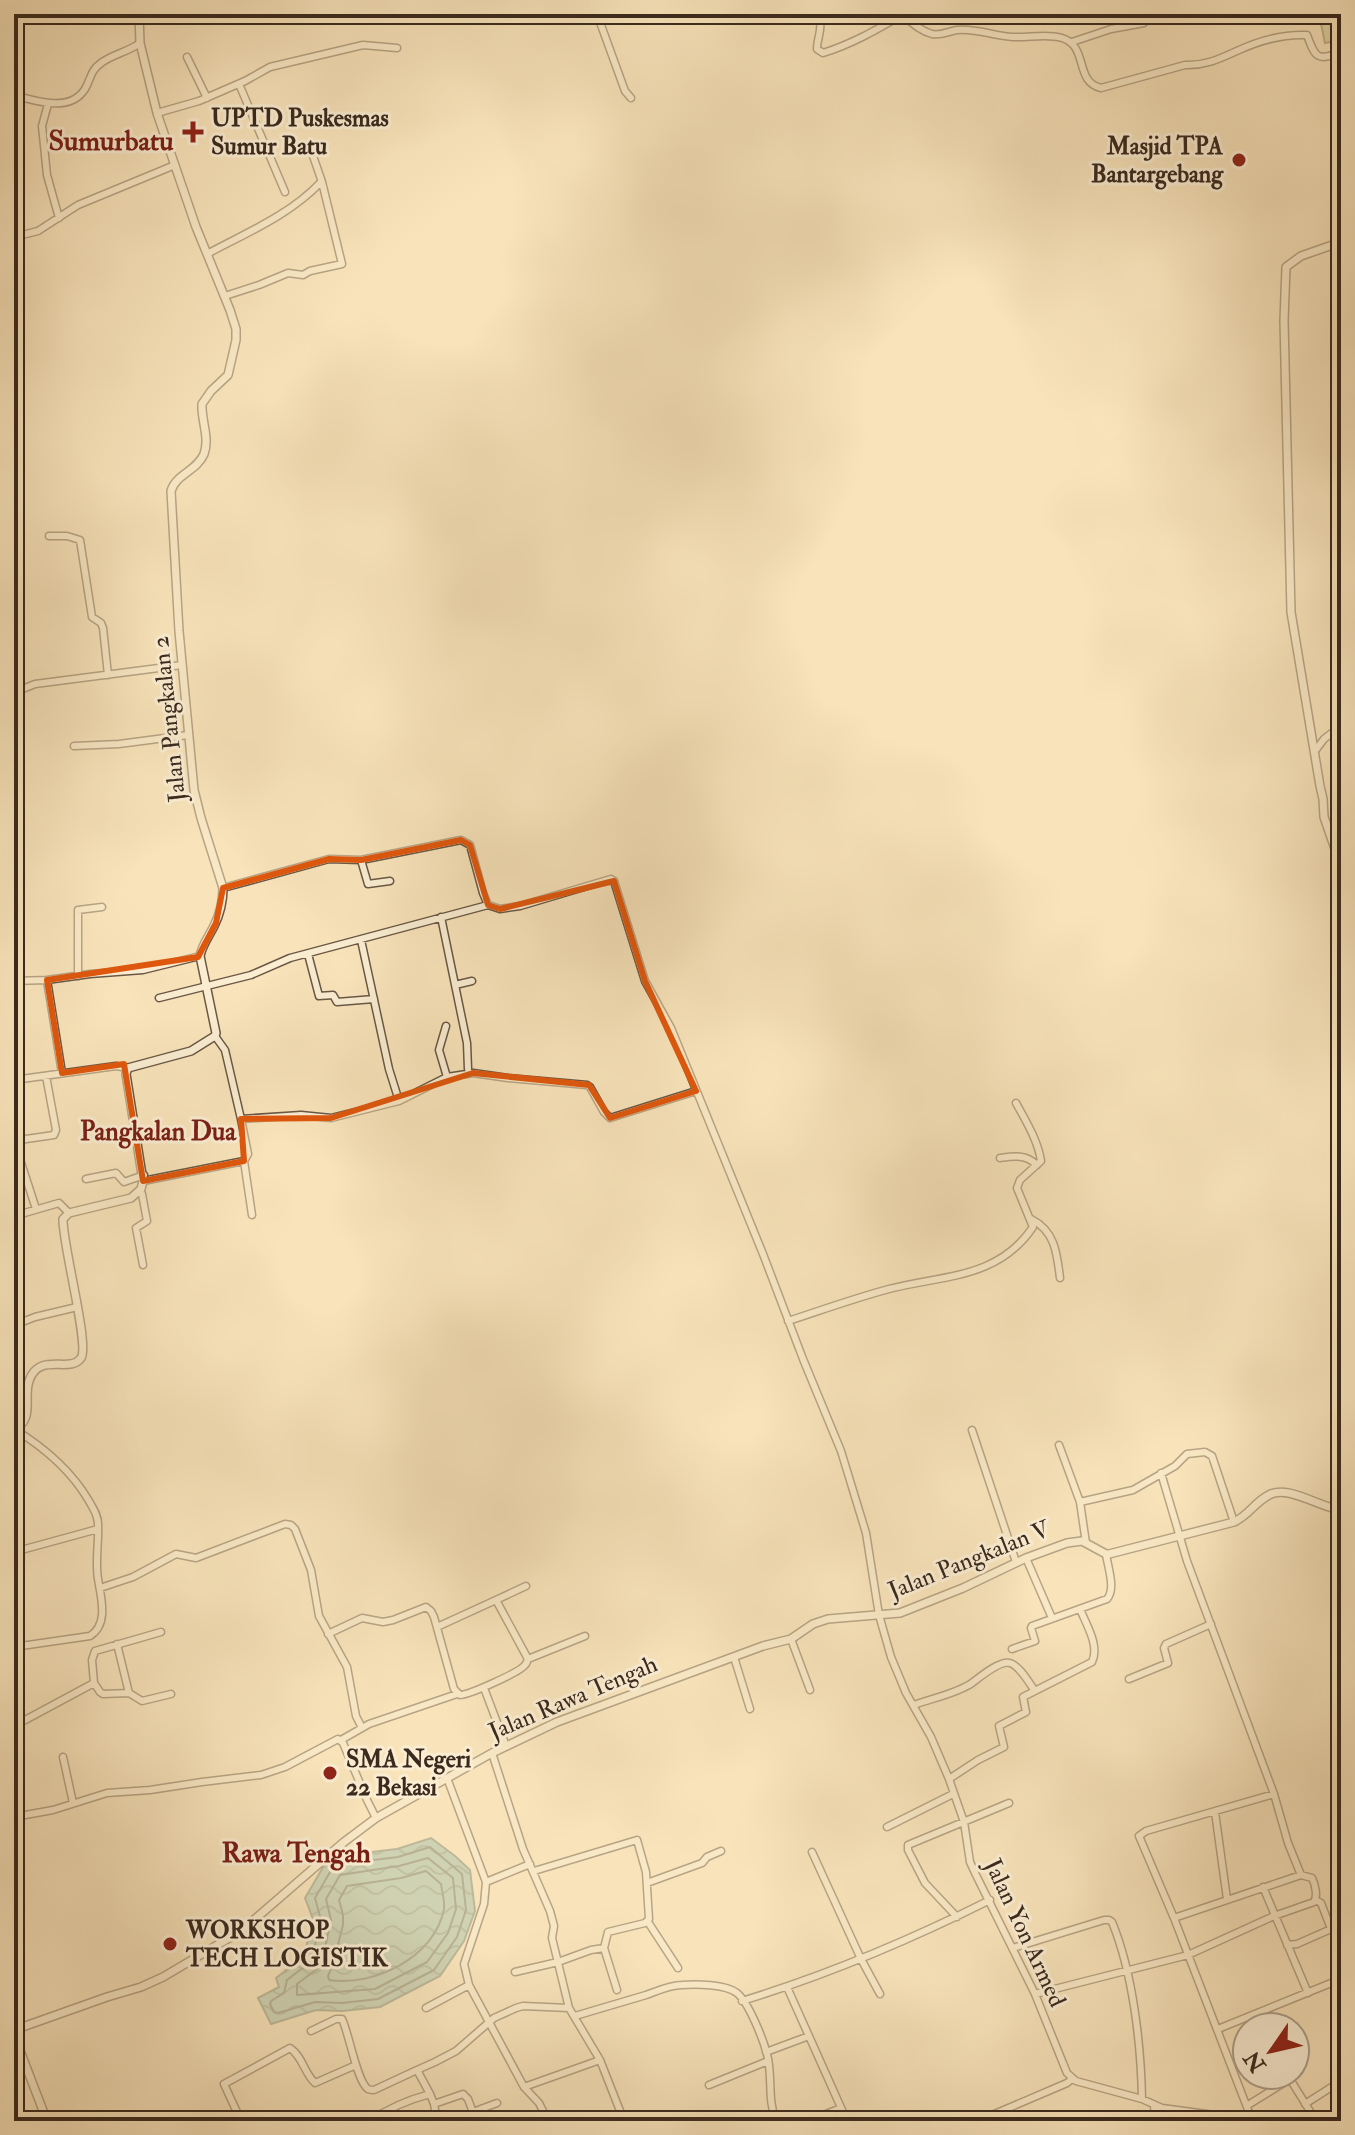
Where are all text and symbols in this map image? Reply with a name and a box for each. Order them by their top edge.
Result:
place label: UPTD Puskesmas Sumur Batu [211,103,389,162]
marker: UPTD Puskesmas Sumur Batu [182,121,204,143]
district label: Sumurbatu [48,124,174,159]
place label: Masjid TPA Bantargebang [1091,131,1224,190]
marker: Masjid TPA Bantargebang [1230,151,1248,169]
street label: Jalan Pangkalan 2 [145,634,193,805]
district label: Pangkalan Dua [80,1116,237,1149]
street label: Jalan Pangkalan V [883,1513,1055,1607]
street label: Jalan Rawa Tengah [483,1648,662,1748]
place label: SMA Negeri 22 Bekasi [346,1744,472,1803]
marker: SMA Negeri 22 Bekasi [321,1764,339,1782]
district label: Rawa Tengah [221,1836,371,1871]
street label: Jalan Yon Armed [977,1853,1073,2012]
place label: WORKSHOP TECH LOGISTIK [185,1915,389,1974]
marker: WORKSHOP TECH LOGISTIK [161,1935,179,1953]
north arrow [1231,2011,1311,2091]
text: N [1238,2045,1273,2078]

